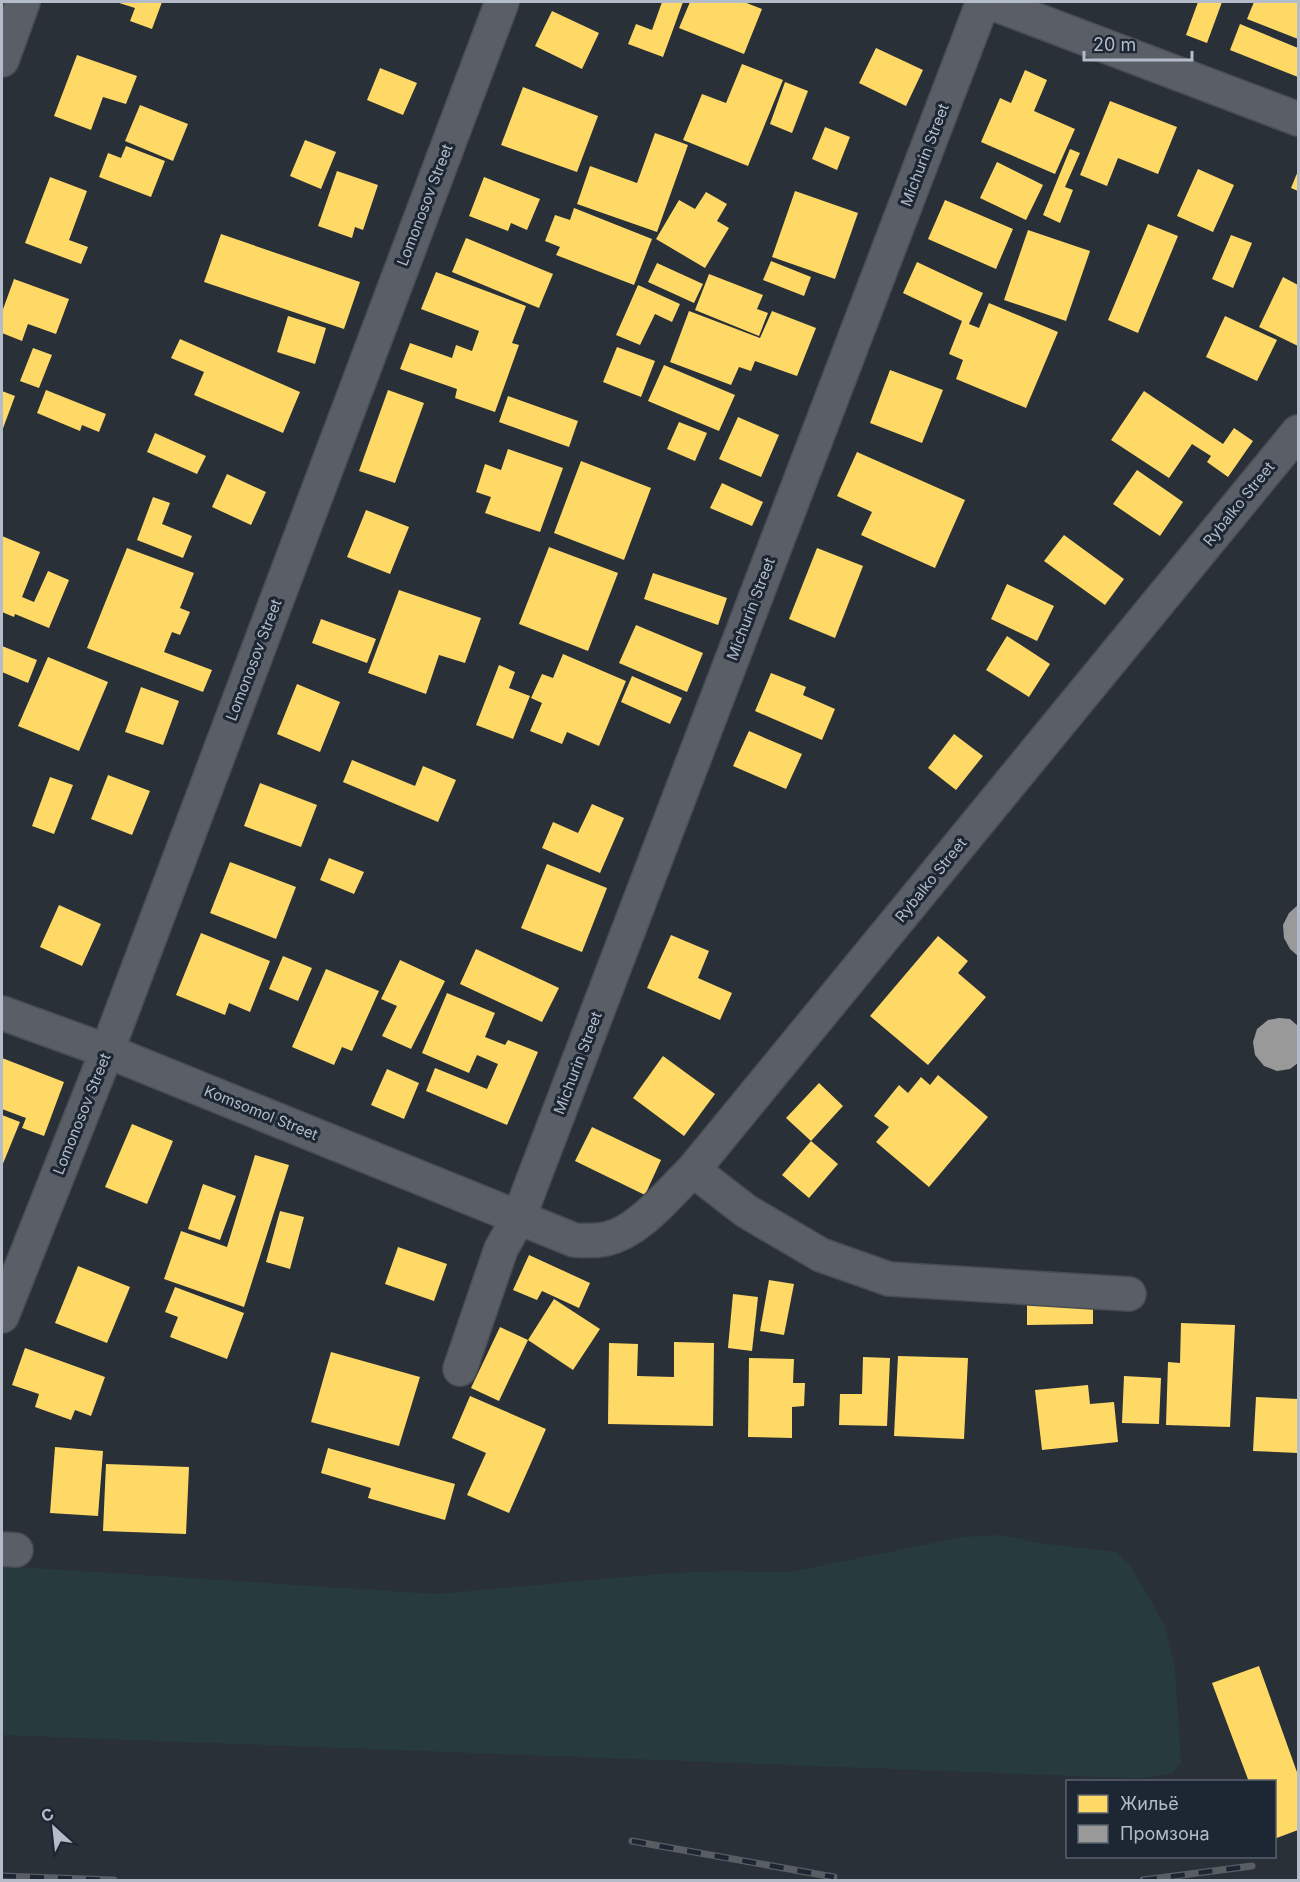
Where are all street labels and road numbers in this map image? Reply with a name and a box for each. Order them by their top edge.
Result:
street label: Michurin Street [896,101,953,209]
street label: Lomonosov Street [393,141,457,268]
street label: Rybalko Street [1199,458,1278,550]
street label: Michurin Street [722,555,779,663]
street label: Lomonosov Street [222,596,286,723]
street label: Rybalko Street [891,834,970,926]
street label: Michurin Street [549,1009,606,1117]
street label: Lomonosov Street [49,1050,115,1177]
street label: Komsomol Street [202,1081,321,1144]

